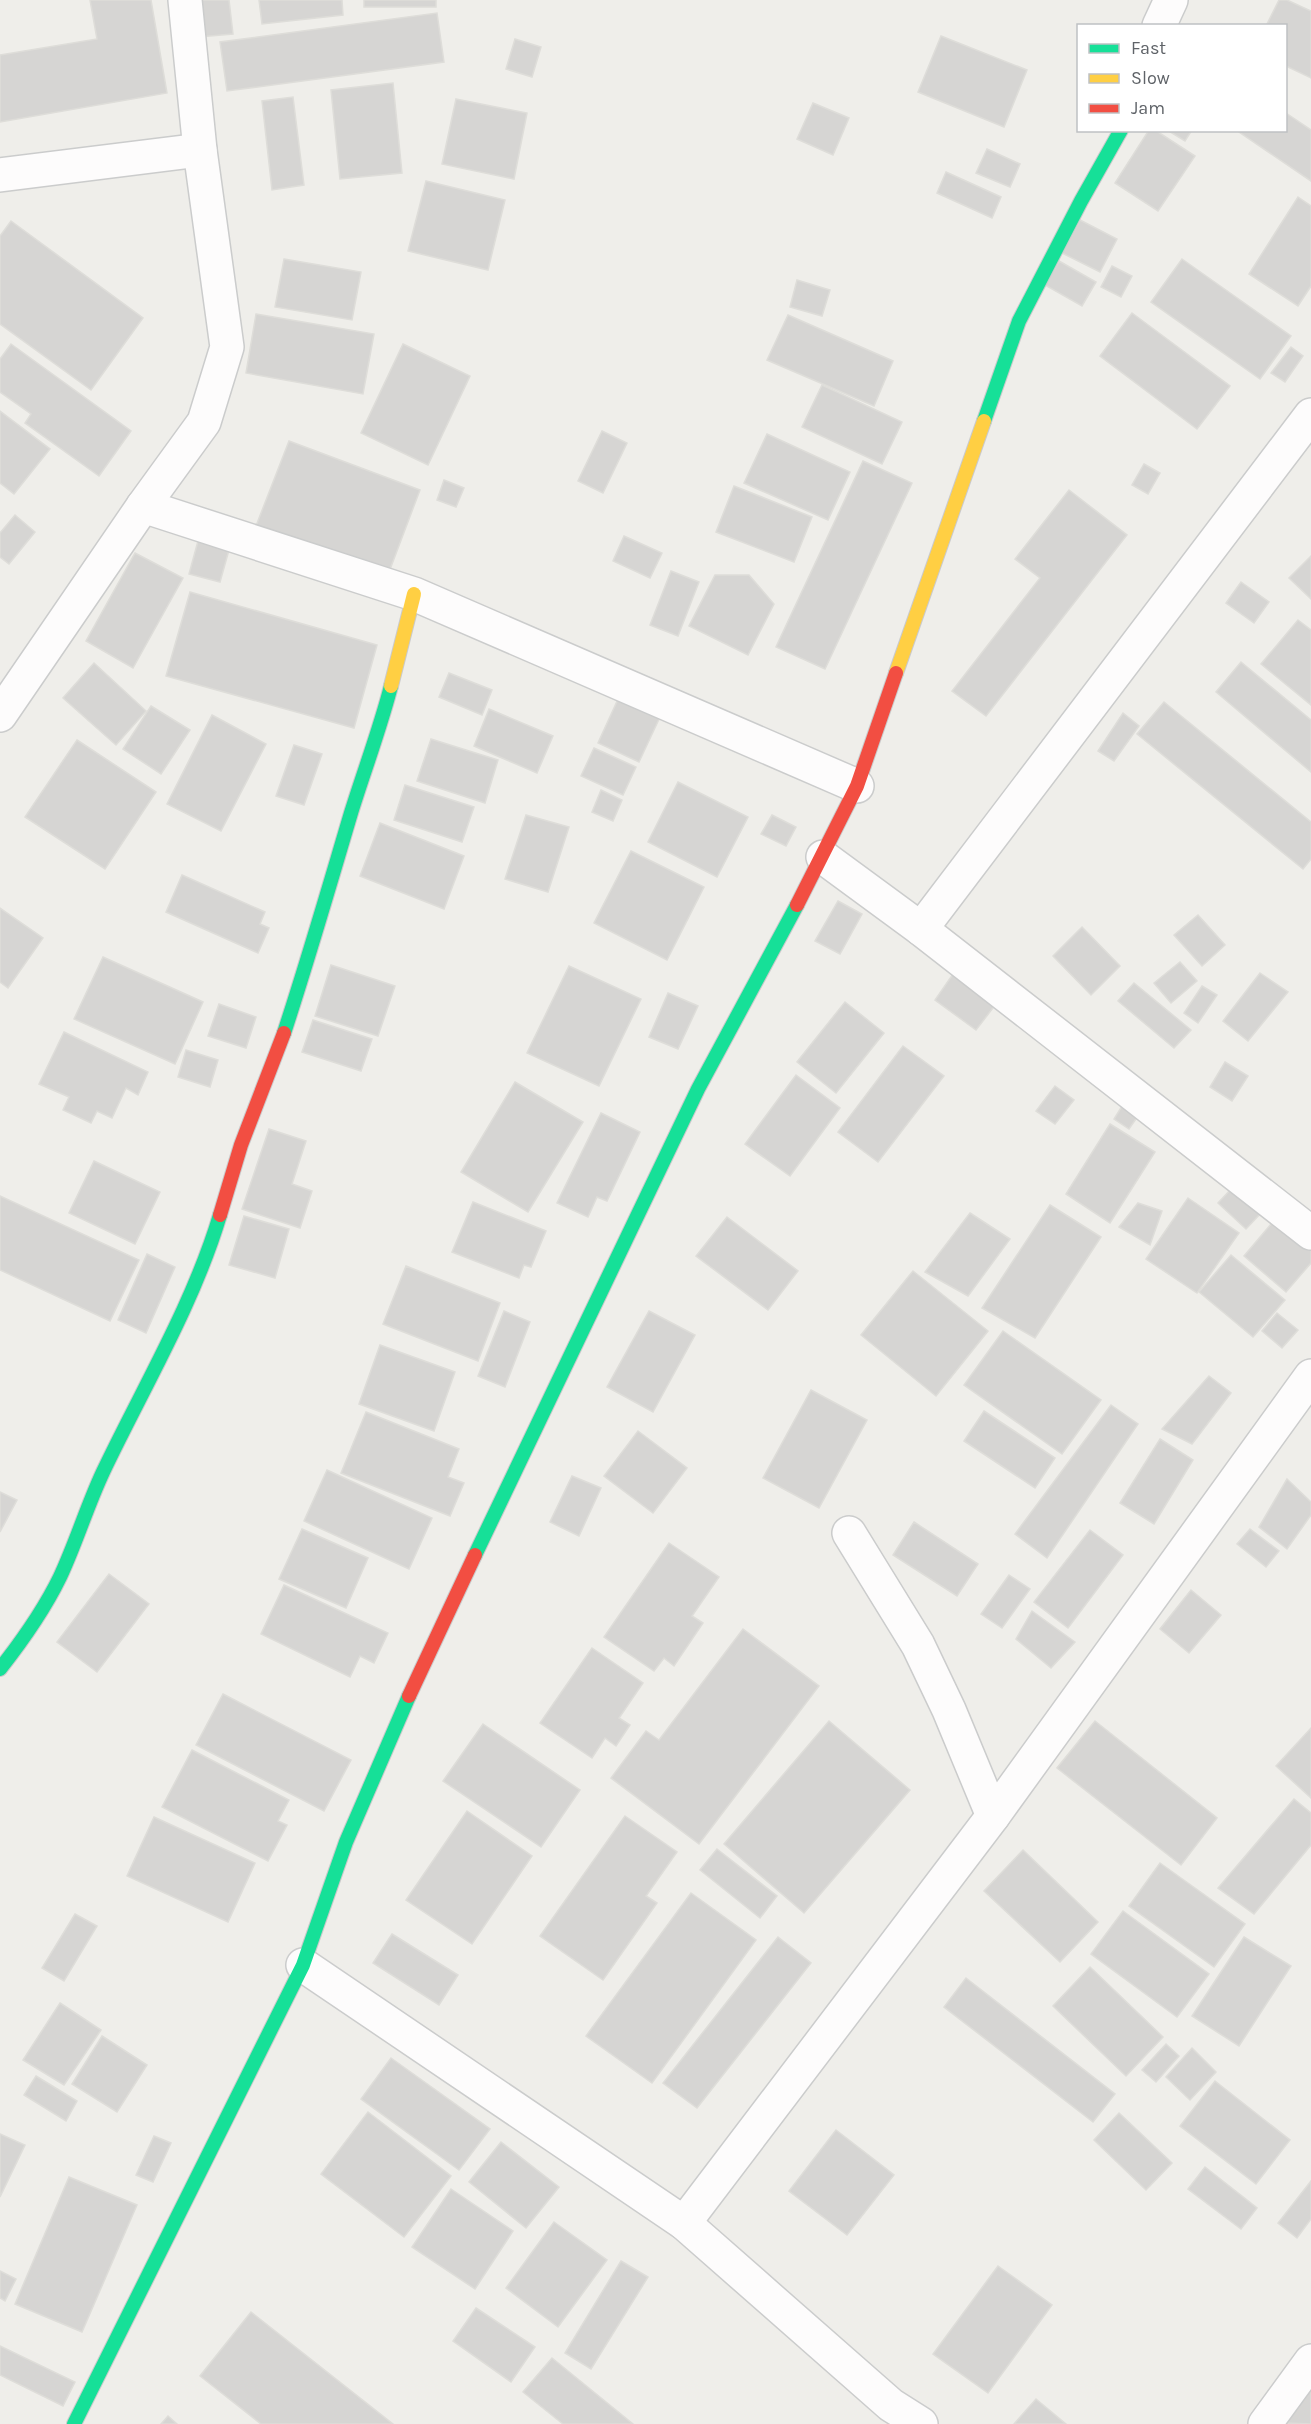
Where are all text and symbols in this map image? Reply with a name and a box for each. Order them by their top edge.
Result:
legend [1077,24,1287,132]
text: Fast [1131,37,1166,59]
text: Slow [1131,67,1170,89]
text: Jam [1131,97,1165,119]

